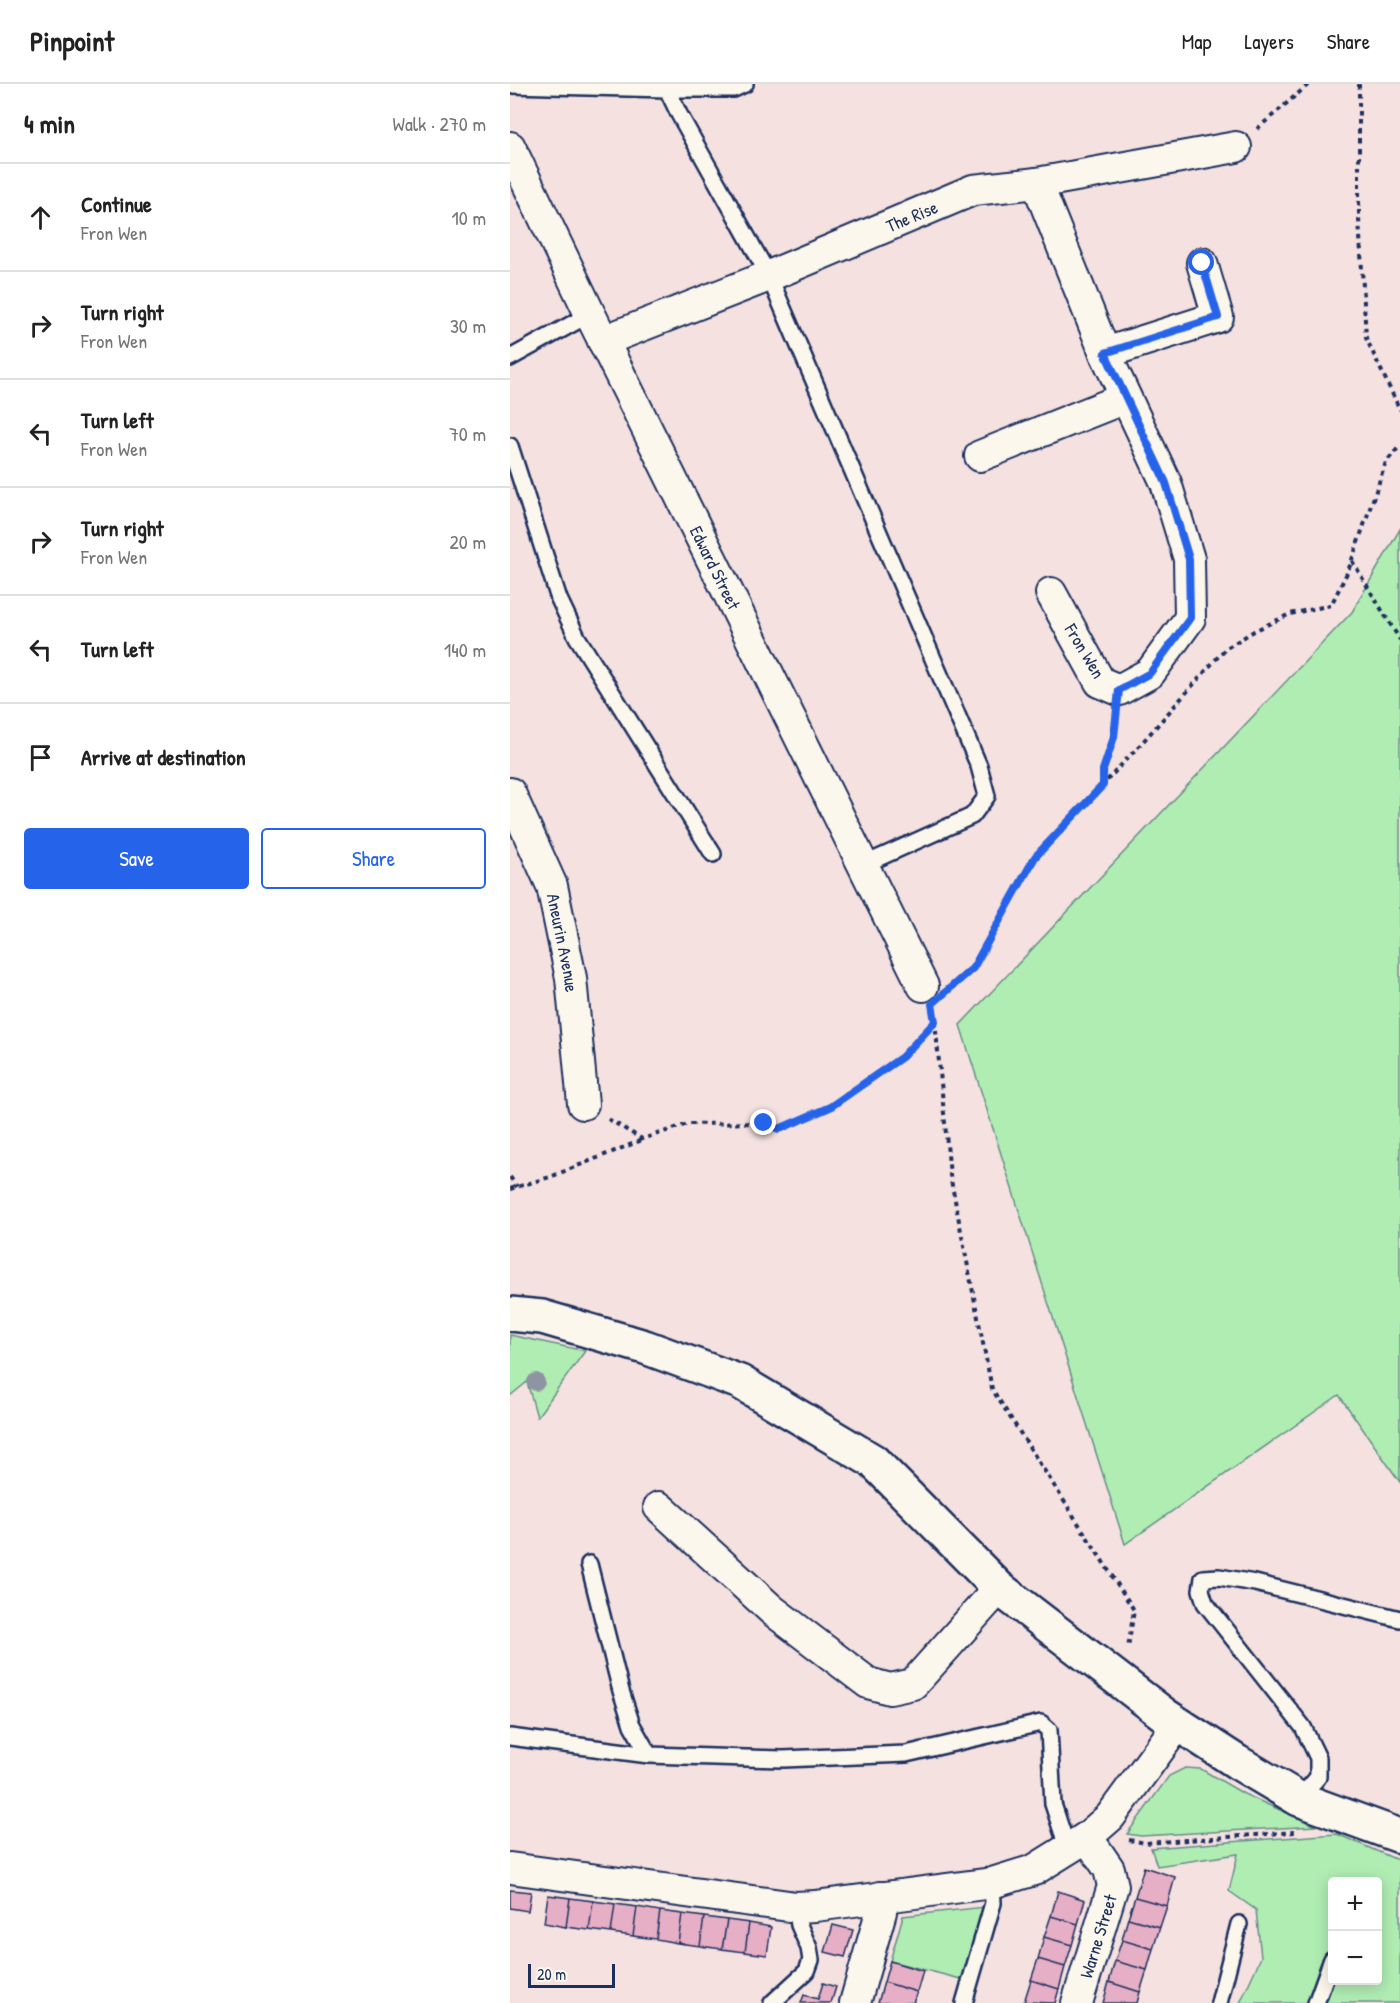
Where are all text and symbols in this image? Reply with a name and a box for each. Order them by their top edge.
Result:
text: Pinpoint [30,22,114,60]
text: Map [1182,27,1211,56]
text: Layers [1244,27,1294,56]
text: Share [1327,27,1370,56]
text: 4 min [24,106,75,141]
text: Walk · 270 m [393,110,486,137]
text: Continue [81,189,152,219]
street label: The Rise [882,194,941,238]
icon: ahead [24,201,57,234]
text: 10 m [452,204,486,231]
text: Fron Wen [81,219,147,246]
route start [1188,249,1214,275]
text: Turn right [81,297,164,327]
icon: right [24,309,57,342]
text: 30 m [450,312,486,339]
text: Fron Wen [81,327,147,354]
text: Turn left [81,405,154,435]
icon: left [24,417,57,450]
text: 70 m [449,420,486,447]
text: Fron Wen [81,435,147,462]
text: Turn right [81,513,164,543]
street label: Edward Street [684,521,747,614]
icon: right [24,525,57,558]
text: 20 m [449,528,486,555]
text: Fron Wen [81,543,147,570]
street label: Fron Wen [1058,618,1111,683]
icon: left [24,633,57,666]
text: Turn left [81,634,154,664]
text: 140 m [444,636,486,663]
icon: arrive [24,741,57,774]
text: Arrive at destination [81,742,246,772]
button: Save [24,828,249,889]
button: Share [261,828,486,889]
street label: Aneurin Avenue [541,891,585,993]
route end [750,1109,776,1135]
map controls [1328,1877,1382,1985]
button: + [1328,1877,1382,1931]
street label: Warne Street [1073,1890,1122,1981]
button: − [1328,1931,1382,1985]
scale bar [528,1961,615,1988]
text: 20 m [537,1963,566,1985]

